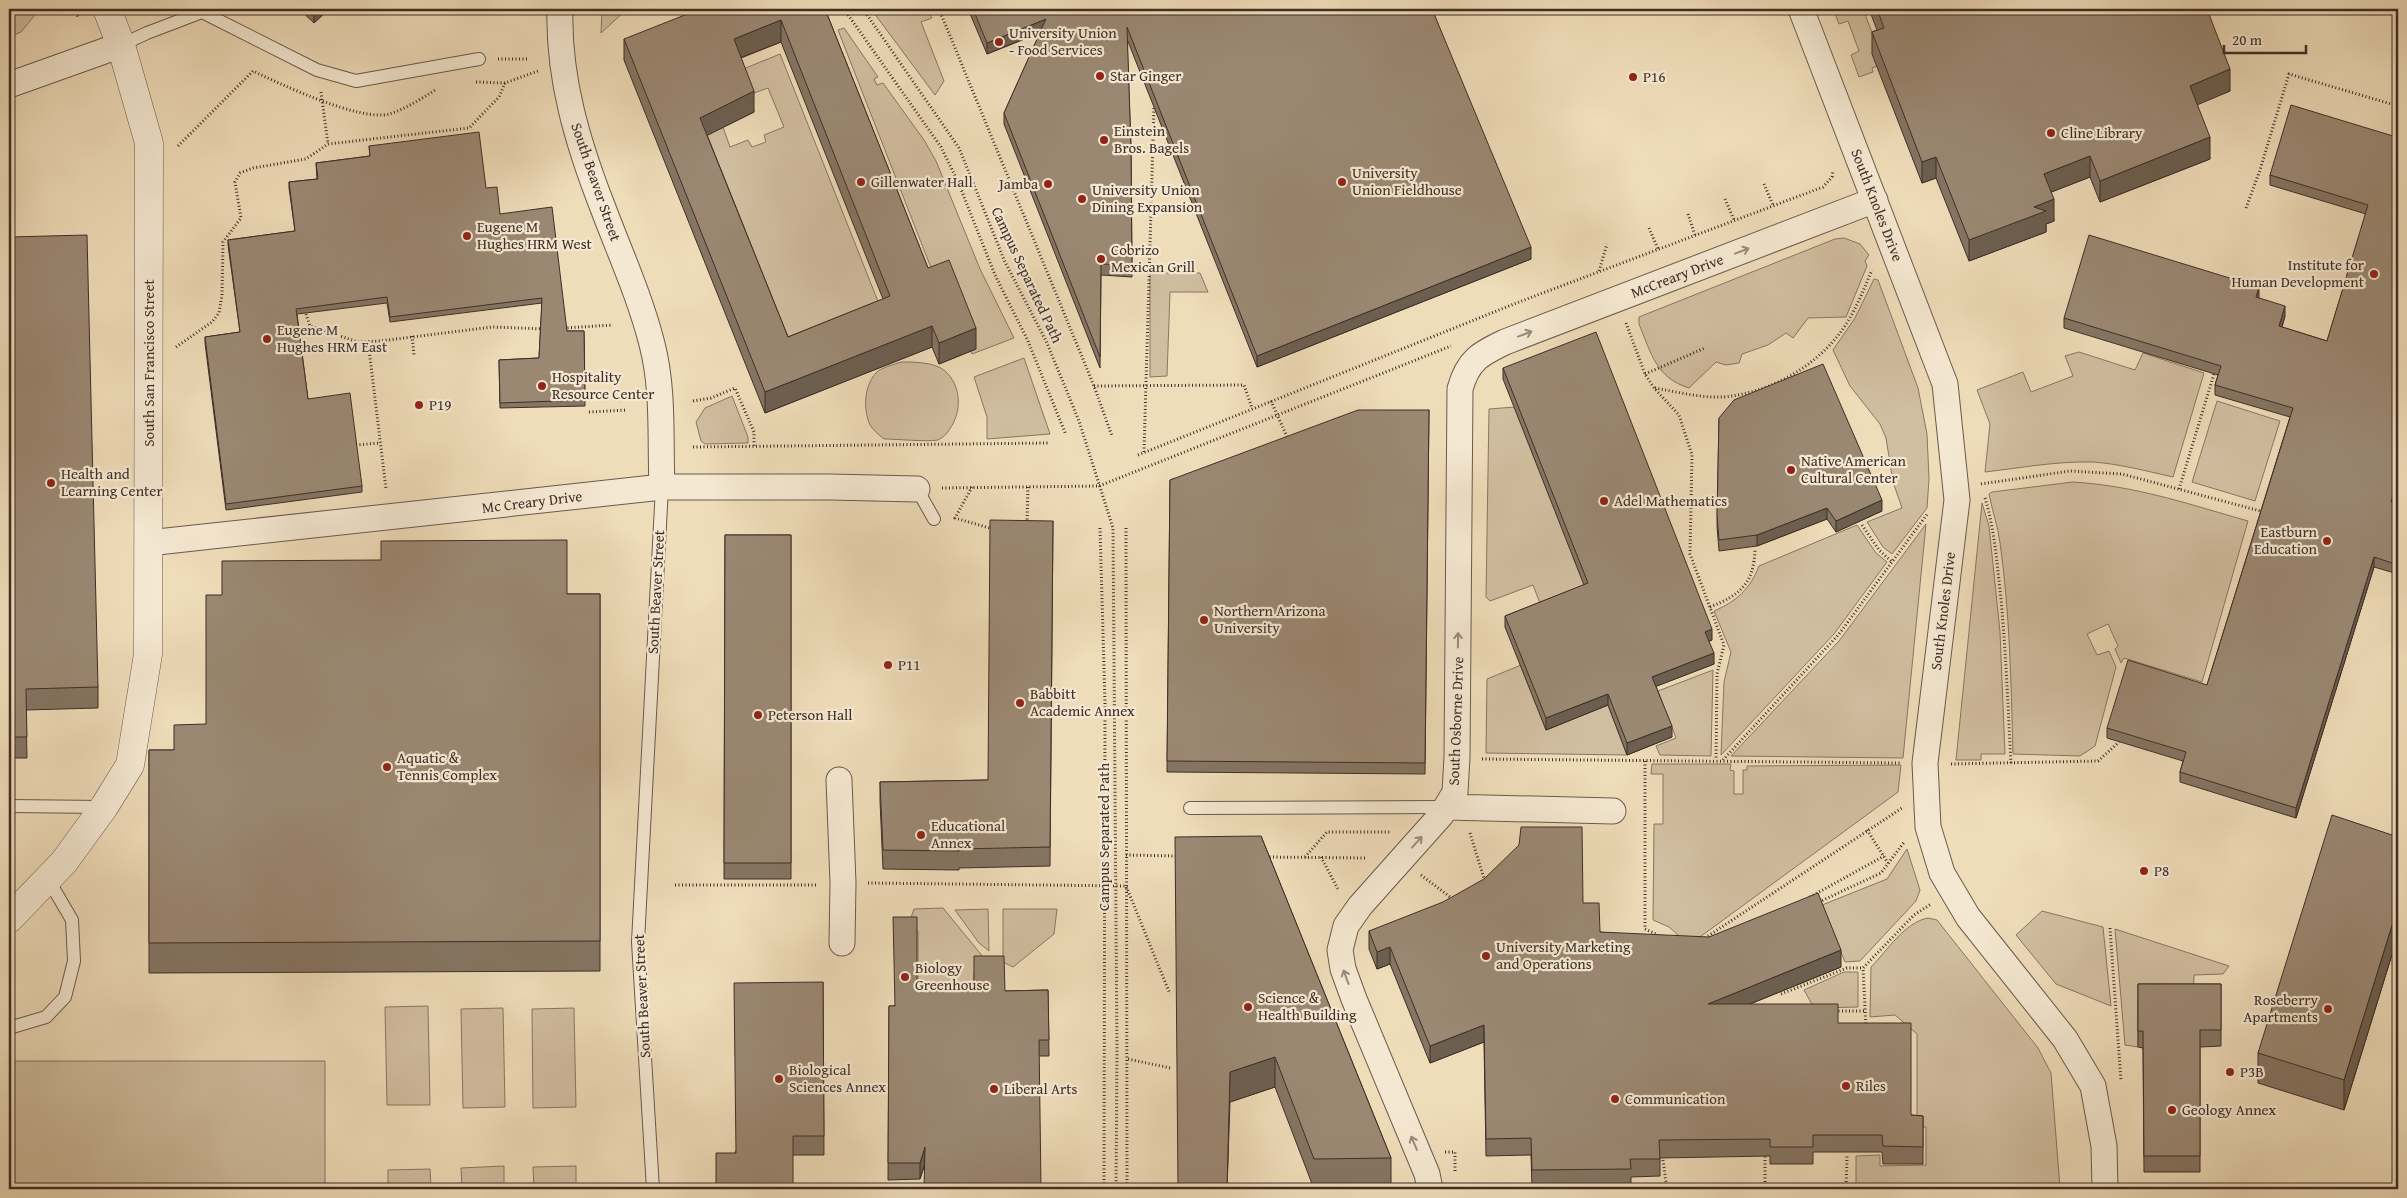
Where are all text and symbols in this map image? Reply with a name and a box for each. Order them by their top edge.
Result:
place label: University Union - Food Services [1009,22,1117,60]
scale bar [2224,22,2307,54]
text: 20 m [2232,29,2263,50]
marker: University Union - Food Services [993,36,1005,48]
place label: Star Ginger [1110,65,1181,86]
place label: P16 [1643,66,1666,87]
marker: Star Ginger [1094,70,1106,82]
marker: P16 [1627,71,1639,83]
street label: South Beaver Street [566,120,627,245]
place label: Einstein Bros. Bagels [1114,120,1189,158]
place label: Cline Library [2061,122,2143,143]
marker: Cline Library [2045,127,2057,139]
marker: Einstein Bros. Bagels [1098,134,1110,146]
street label: South Knoles Drive [1846,145,1909,264]
place label: University Union Fieldhouse [1352,162,1462,200]
place label: Gillenwater Hall [871,171,973,192]
place label: Jamba [997,173,1038,194]
marker: Gillenwater Hall [855,176,867,188]
marker: University Union Fieldhouse [1336,176,1348,188]
marker: Jamba [1042,178,1054,190]
place label: University Union Dining Expansion [1092,179,1203,217]
marker: University Union Dining Expansion [1076,193,1088,205]
street label: Campus Separated Path [987,203,1069,347]
place label: Eugene M Hughes HRM West [477,216,593,254]
marker: Eugene M Hughes HRM West [461,230,473,242]
place label: Cobrizo Mexican Grill [1111,239,1195,277]
one-way arrow [1734,246,1749,256]
street label: McCreary Drive [1627,248,1726,303]
marker: Cobrizo Mexican Grill [1095,253,1107,265]
place label: Institute for Human Development [2232,254,2365,292]
marker: Institute for Human Development [2368,268,2380,280]
street label: South San Francisco Street [138,279,159,447]
place label: Eugene M Hughes HRM East [277,319,388,357]
one-way arrow [1517,329,1532,339]
marker: Eugene M Hughes HRM East [261,333,273,345]
place label: Hospitality Resource Center [552,366,654,404]
marker: Hospitality Resource Center [536,380,548,392]
place label: P19 [429,394,452,415]
marker: P19 [413,399,425,411]
place label: Native American Cultural Center [1801,450,1906,488]
place label: Health and Learning Center [61,463,163,501]
marker: Native American Cultural Center [1785,464,1797,476]
marker: Health and Learning Center [45,477,57,489]
street label: Mc Creary Drive [480,485,583,518]
place label: Adel Mathematics [1614,490,1727,511]
marker: Adel Mathematics [1598,495,1610,507]
place label: Eastburn Education [2254,521,2318,559]
street label: South Beaver Street [642,529,669,654]
marker: Eastburn Education [2321,535,2333,547]
street label: South Knoles Drive [1925,550,1960,671]
place label: Northern Arizona University [1214,600,1326,638]
marker: Northern Arizona University [1198,614,1210,626]
one-way arrow [1453,632,1463,648]
place label: P11 [898,654,921,675]
street label: South Osborne Drive [1443,656,1468,786]
marker: P11 [882,659,894,671]
place label: Babbitt Academic Annex [1030,683,1135,721]
marker: Babbitt Academic Annex [1014,697,1026,709]
place label: Peterson Hall [768,704,852,725]
marker: Peterson Hall [752,709,764,721]
place label: Aquatic & Tennis Complex [397,747,497,785]
marker: Aquatic & Tennis Complex [381,761,393,773]
street label: Campus Separated Path [1093,762,1114,911]
place label: Educational Annex [931,815,1005,853]
marker: Educational Annex [915,829,927,841]
one-way arrow [1412,836,1423,849]
place label: P8 [2154,860,2169,881]
marker: P8 [2138,865,2150,877]
street label: South Beaver Street [628,933,655,1059]
place label: University Marketing and Operations [1496,936,1631,974]
marker: University Marketing and Operations [1480,950,1492,962]
place label: Biology Greenhouse [915,957,989,995]
one-way arrow [1341,970,1350,985]
marker: Biology Greenhouse [899,971,911,983]
place label: Science & Health Building [1258,987,1357,1025]
place label: Roseberry Apartments [2243,989,2319,1027]
marker: Science & Health Building [1242,1001,1254,1013]
marker: Roseberry Apartments [2322,1003,2334,1015]
place label: Biological Sciences Annex [789,1059,886,1097]
place label: P3B [2240,1061,2264,1082]
marker: P3B [2224,1066,2236,1078]
marker: Biological Sciences Annex [773,1073,785,1085]
place label: Riles [1856,1075,1886,1096]
place label: Liberal Arts [1004,1078,1078,1099]
marker: Riles [1840,1080,1852,1092]
marker: Liberal Arts [988,1083,1000,1095]
place label: Communication [1625,1088,1726,1109]
marker: Communication [1609,1093,1621,1105]
place label: Geology Annex [2182,1099,2276,1120]
marker: Geology Annex [2166,1104,2178,1116]
one-way arrow [1409,1136,1419,1151]

